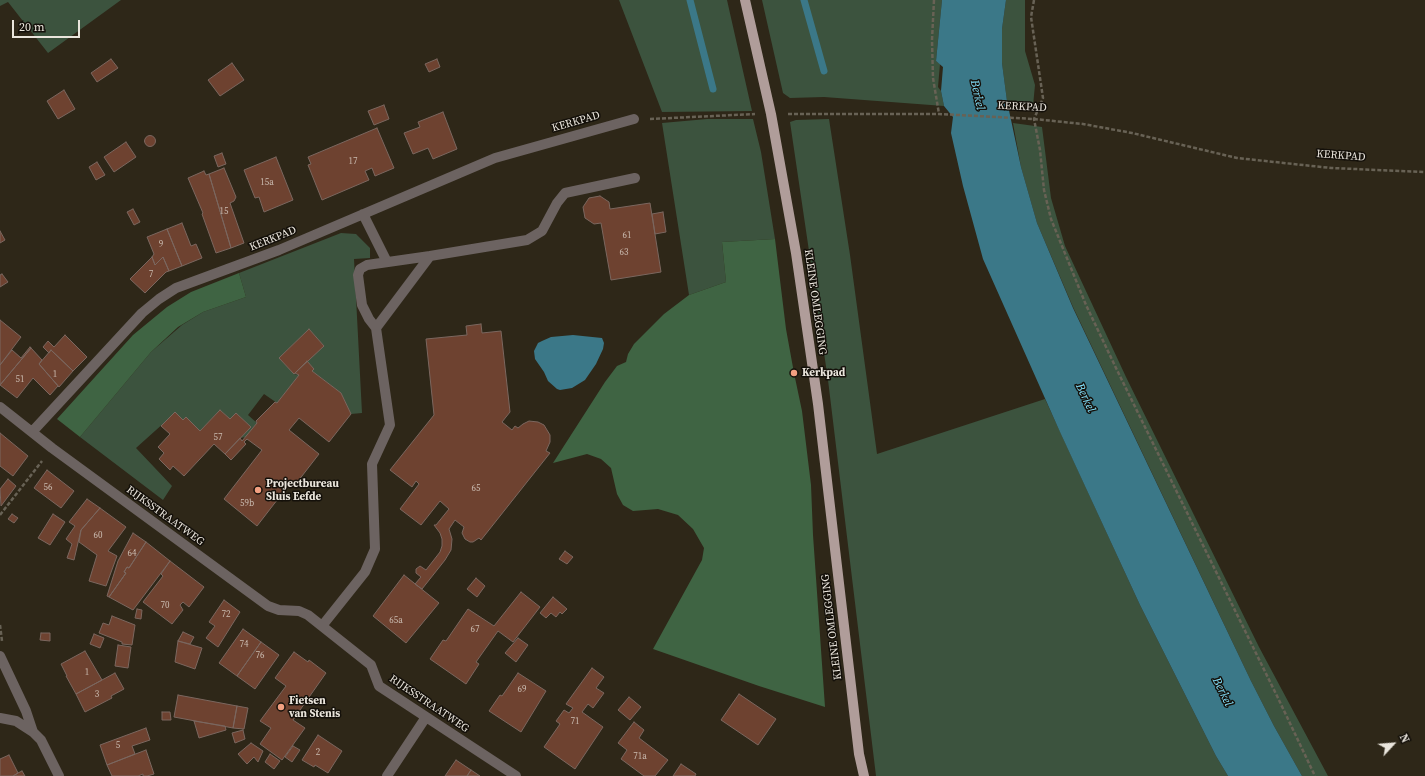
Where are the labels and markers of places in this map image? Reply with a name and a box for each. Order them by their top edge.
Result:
place label: Kerkpad [802,366,845,380]
marker: Kerkpad [789,368,799,378]
place label: Projectbureau Sluis Eefde [266,477,339,503]
marker: Projectbureau Sluis Eefde [253,485,263,495]
place label: Fietsen van Stenis [289,694,340,720]
marker: Fietsen van Stenis [276,702,286,712]

